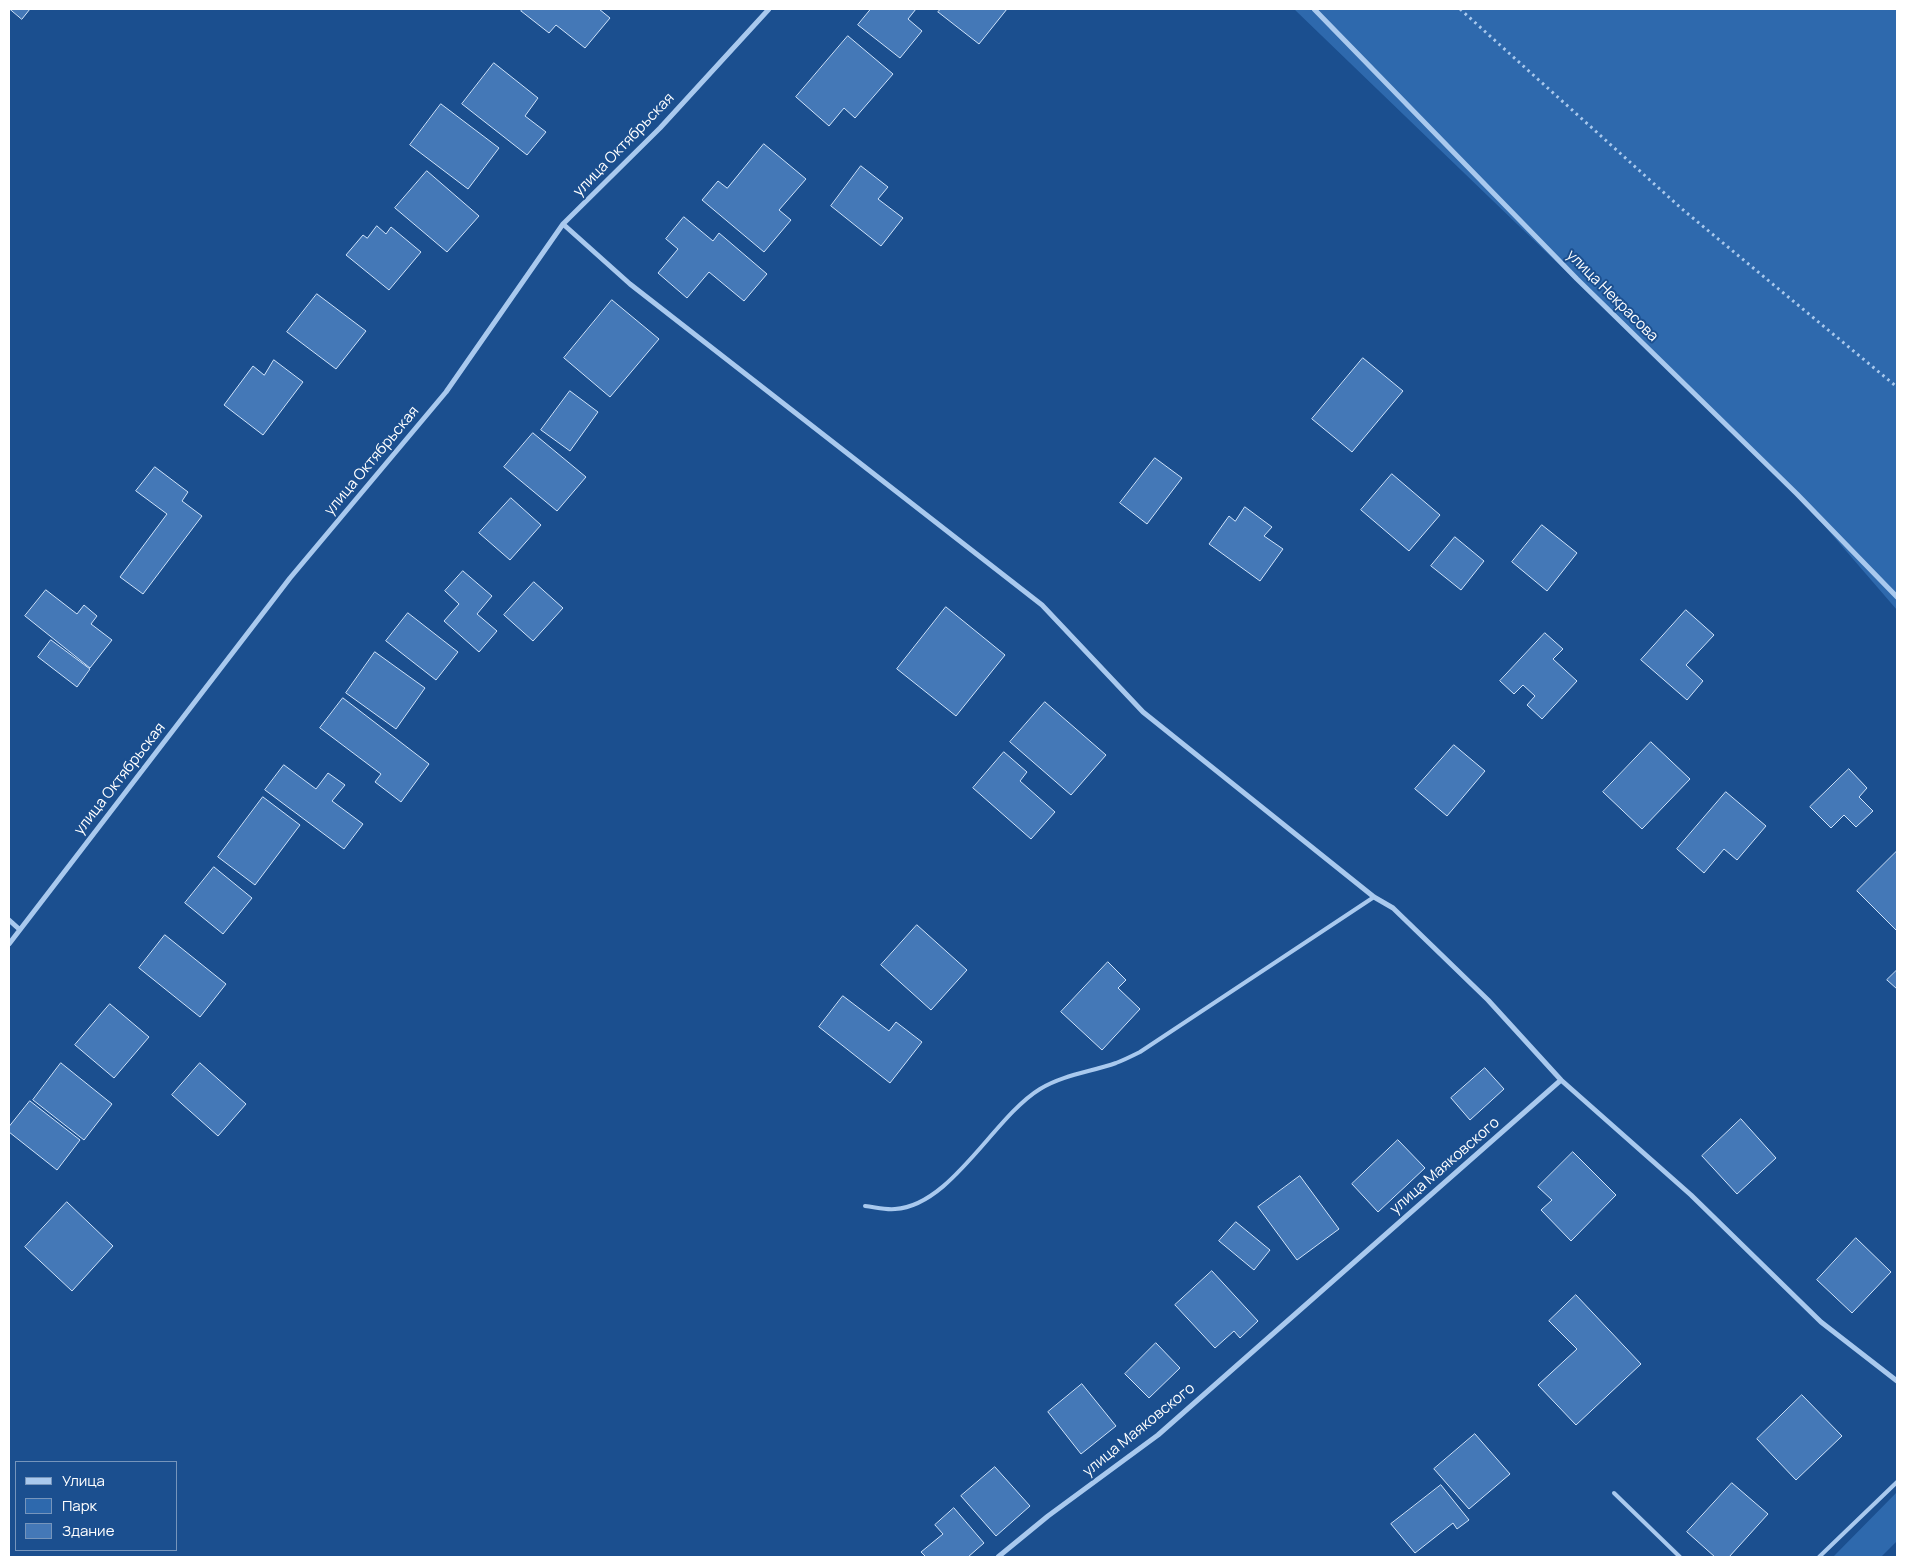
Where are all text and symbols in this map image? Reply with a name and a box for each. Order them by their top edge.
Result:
street label: улица Октябрьская [570,89,678,201]
street label: улица Некрасова [1562,246,1662,346]
street label: улица Октябрьская [321,403,423,519]
street label: улица Октябрьская [71,719,169,839]
street label: улица Маяковского [1387,1114,1503,1218]
street label: улица Маяковского [1079,1379,1199,1481]
legend [15,1461,178,1551]
text: Улица [62,1470,105,1491]
text: Парк [62,1495,97,1516]
text: Здание [62,1520,114,1541]

